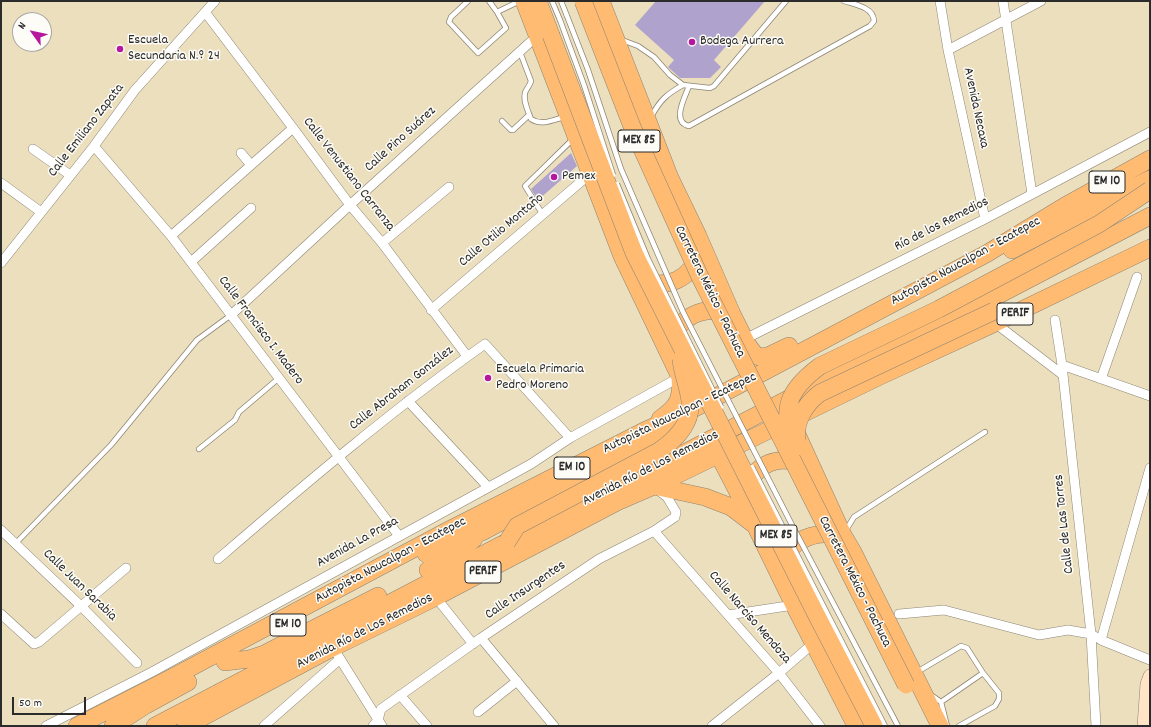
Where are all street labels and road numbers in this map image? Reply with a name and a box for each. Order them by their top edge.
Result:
street label: Avenida Necaxa [958,66,992,150]
street label: Calle Emiliano Zapata [45,81,129,181]
street label: Calle Pino Suárez [362,104,440,176]
street label: Calle Venustiano Carranza [298,115,398,235]
road number: MEX 85 [618,130,660,152]
road number: EM 10 [1089,171,1125,193]
street label: Calle Otilio Montaño [456,191,548,271]
street label: Río de los Remedios [892,194,992,256]
street label: Autopista Naucalpan - Ecatepec [888,214,1044,310]
street label: Carretera México - Pachuca [670,223,748,361]
street label: Calle Francisco I. Madero [214,273,306,389]
road number: PERIF [997,303,1033,325]
street label: Calle Abraham González [347,343,457,435]
street label: Autopista Naucalpan - Ecatepec [600,369,760,459]
street label: Avenida Río de Los Remedios [580,427,722,511]
road number: EM 10 [554,457,590,479]
street label: Calle de Las Torres [1051,473,1079,575]
street label: Autopista Naucalpan - Ecatepec [313,514,469,608]
street label: Avenida La Presa [314,514,402,572]
street label: Carretera México - Pachuca [814,514,894,650]
road number: MEX 85 [755,525,797,547]
street label: Calle Juan Sarabia [38,546,120,626]
street label: Calle Insurgentes [483,558,569,624]
road number: PERIF [465,561,501,583]
street label: Calle Narciso Mendoza [704,568,794,668]
street label: Avenida Río de Los Remedios [294,590,436,674]
road number: EM 10 [270,614,306,636]

